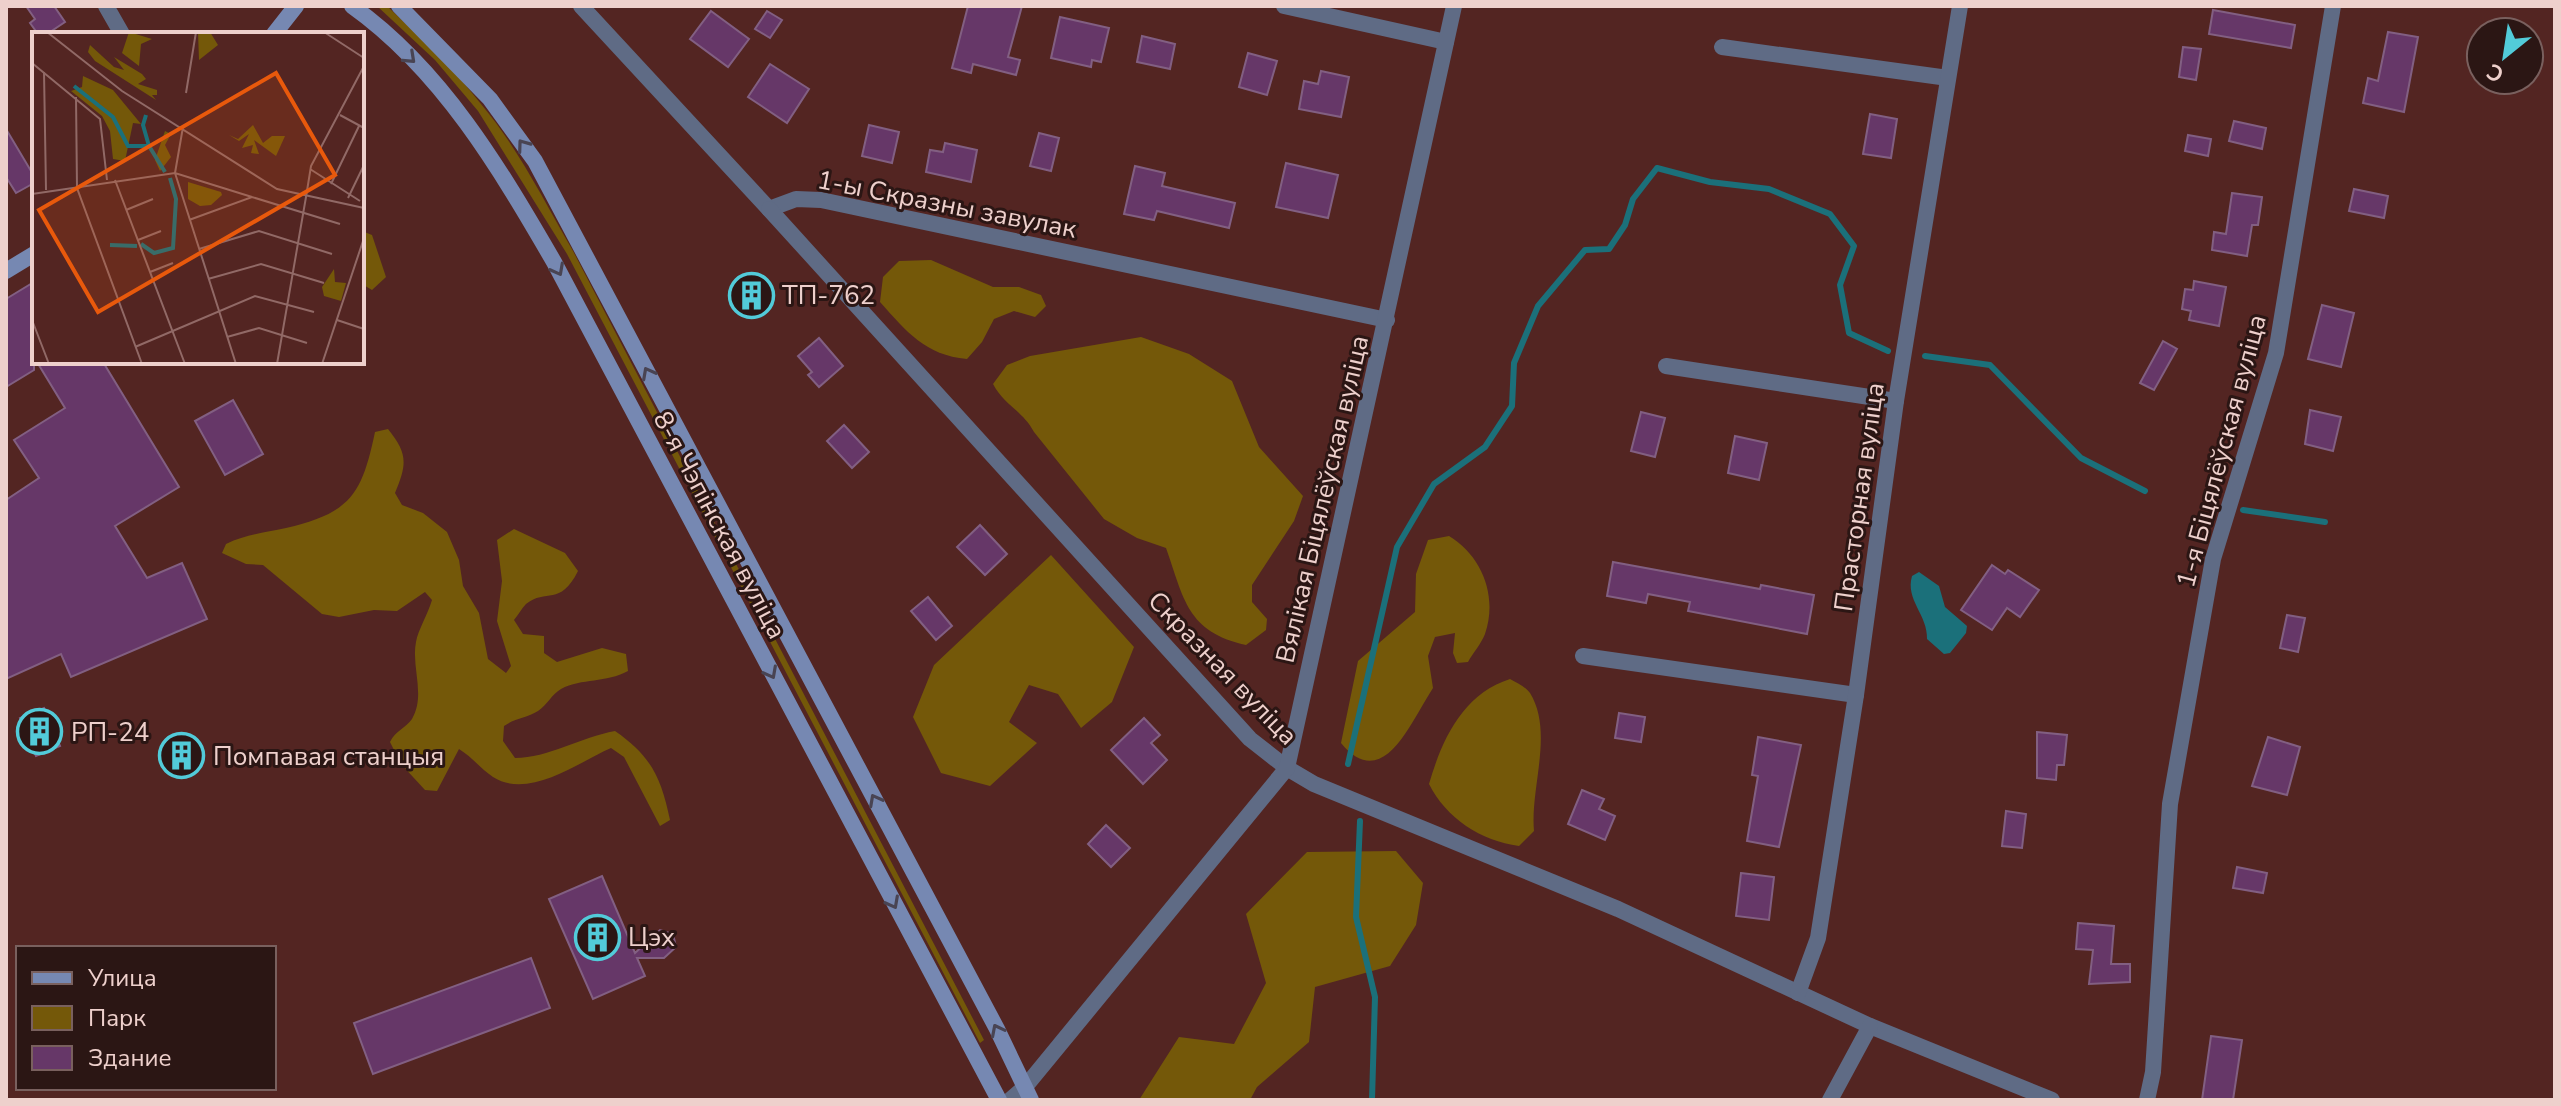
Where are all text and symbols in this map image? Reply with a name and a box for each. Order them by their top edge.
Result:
north arrow [2465,16,2545,96]
inset map [32,32,364,364]
one-way arrow [401,48,415,63]
text: С [2481,56,2509,89]
one-way arrow [518,139,533,154]
street label: 1-ы Скразны завулак [814,162,1080,247]
one-way arrow [549,262,564,276]
building icon: ТП-762 [727,271,775,319]
place label: ТП-762 [782,278,875,313]
street label: 1-я Біцялёўская вуліца [2168,311,2275,591]
street label: Вялікая Біцялёўская вуліца [1268,332,1377,666]
one-way arrow [643,366,658,381]
street label: Прасторная вуліца [1826,380,1893,614]
street label: 8-я Чэпінская вуліца [645,405,794,645]
street label: Скразная вуліца [1140,584,1305,753]
one-way arrow [762,665,777,680]
building icon: РП-24 [16,708,64,756]
place label: РП-24 [71,715,149,750]
building icon: Помпавая станцыя [158,732,206,780]
place label: Помпавая станцыя [213,739,444,774]
one-way arrow [870,794,885,808]
one-way arrow [883,895,898,909]
building icon: Цэх [573,913,621,961]
place label: Цэх [628,920,675,955]
legend [16,946,276,1090]
text: Улица [87,962,157,994]
text: Парк [88,1002,146,1034]
one-way arrow [991,1023,1007,1038]
text: Здание [88,1042,172,1074]

